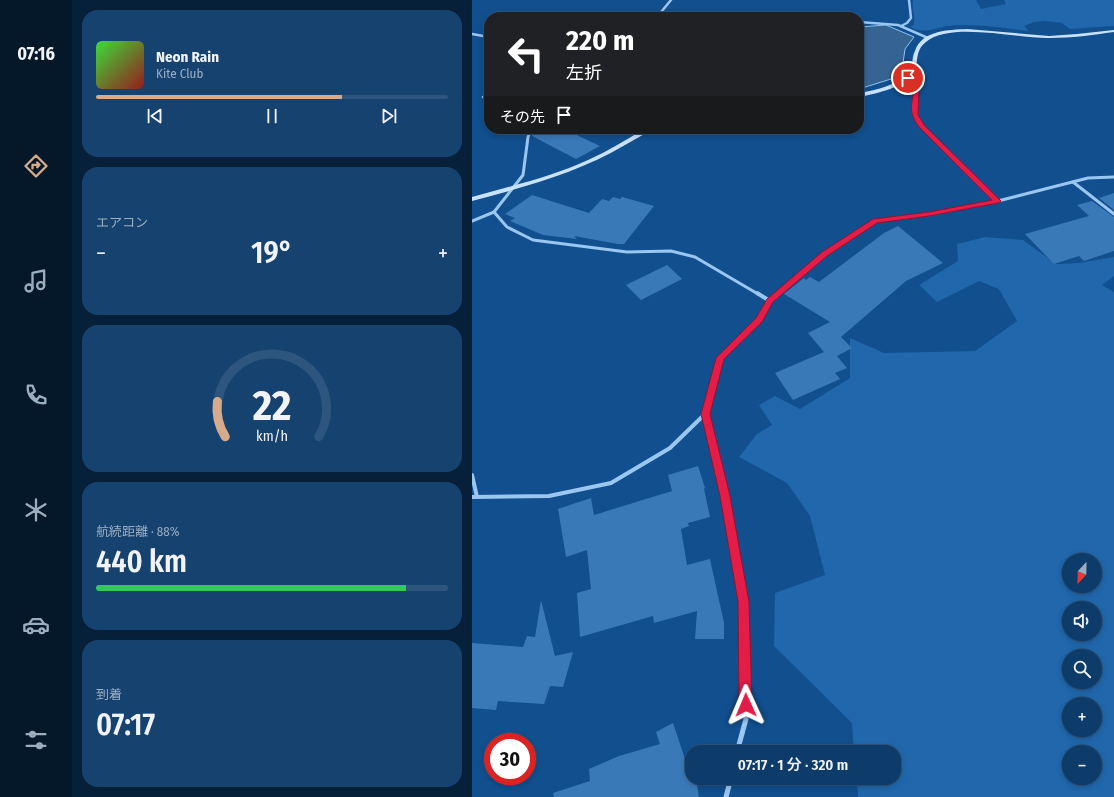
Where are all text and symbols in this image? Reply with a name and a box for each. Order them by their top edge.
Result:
text: 220 m [566,24,634,57]
icon: left [500,28,552,80]
text: 07:16 [17,43,55,65]
text: Neon Rain [156,48,219,66]
pin [891,61,925,95]
text: 左折 [566,62,602,84]
text: Kite Club [156,66,203,81]
icon: arrive [897,67,919,89]
icon: arrive [553,104,575,126]
icon: previous [144,105,166,127]
icon: pause [261,105,283,127]
icon: next [378,105,400,127]
text: その先 [500,108,545,126]
icon: directions [22,152,50,180]
text: エアコン [96,215,148,230]
text: 19° [251,235,293,271]
text: − [96,240,106,267]
text: + [438,240,448,267]
icon: music [22,267,50,295]
text: 22 [252,380,291,430]
icon: phone [22,381,50,409]
text: km/h [256,427,288,444]
icon: climate [22,496,50,524]
text: 航続距離 · 88% [96,524,180,539]
text: 440 km [96,544,187,580]
north arrow [1062,553,1102,593]
map controls [1062,553,1102,785]
button: sound [1062,601,1102,641]
icon: car [22,611,50,639]
button: search [1062,649,1102,689]
position arrow [725,684,767,726]
text: 到着 [96,687,122,702]
button: + [1062,697,1102,737]
text: 07:17 [96,707,155,743]
icon: filters [22,726,50,754]
speed limit sign: 30 [484,733,536,785]
button: − [1062,745,1102,785]
text: 07:17 · 1 分 · 320 m [738,756,848,774]

